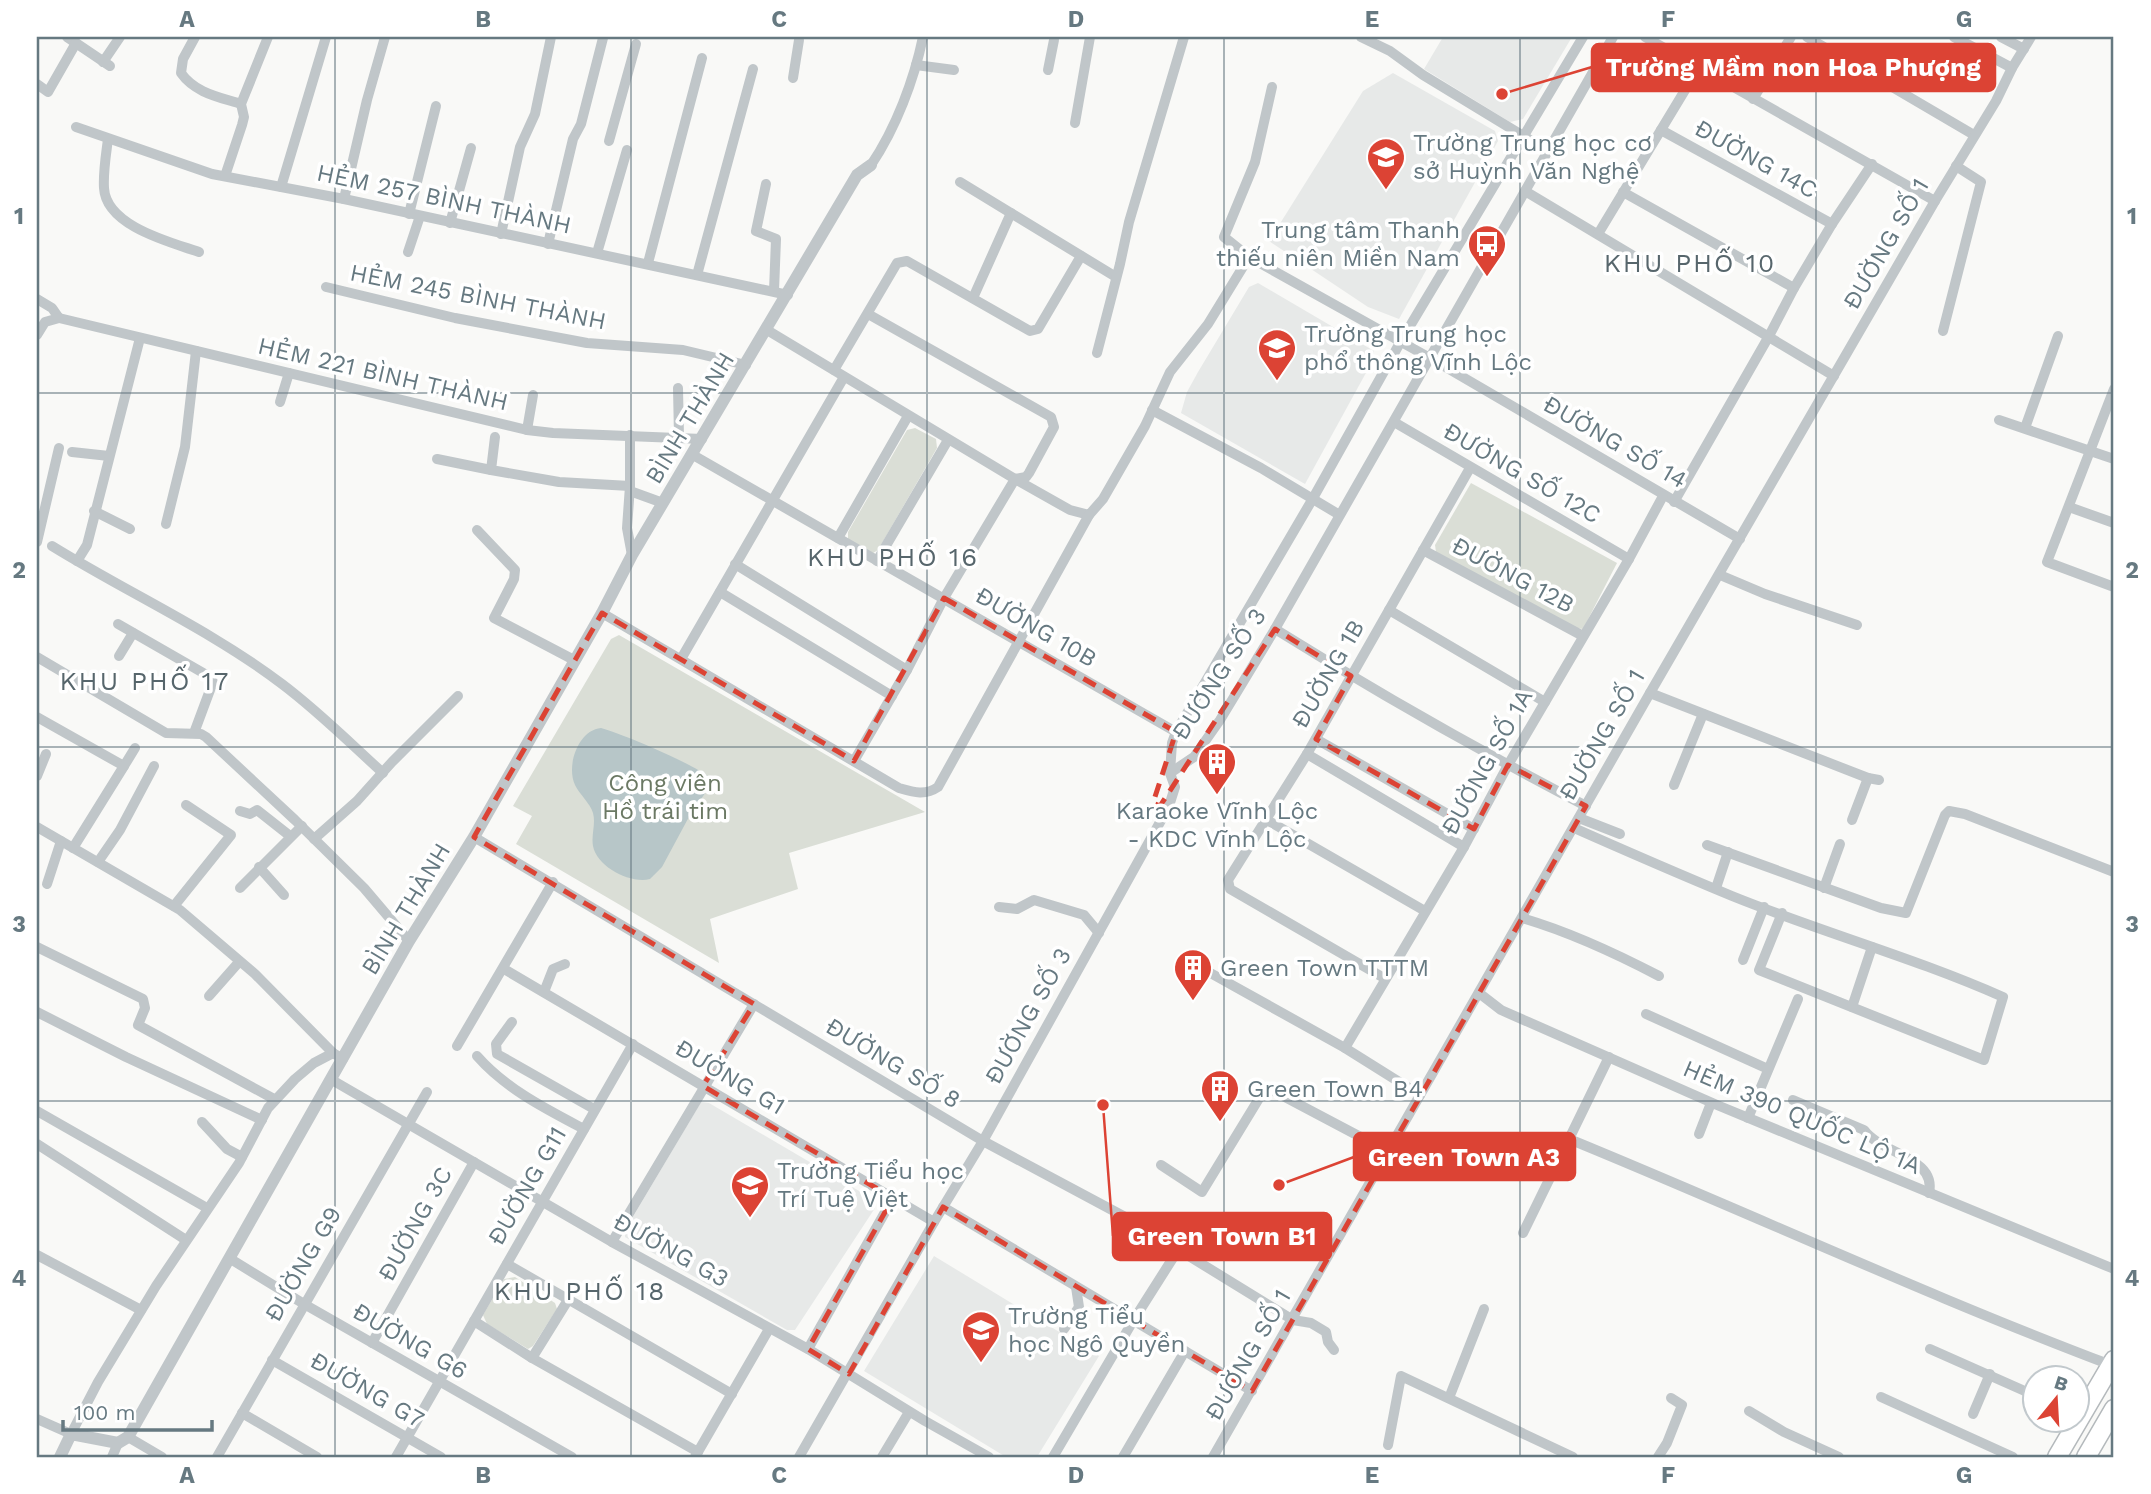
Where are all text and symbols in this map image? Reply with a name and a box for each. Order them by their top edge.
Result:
text: A [179,6,195,33]
text: B [475,6,491,33]
text: C [771,6,787,33]
text: D [1068,6,1084,33]
text: E [1365,6,1379,33]
text: F [1661,6,1675,33]
text: G [1956,6,1972,33]
callout: Trường Mầm non Hoa Phượng [1592,44,1995,91]
text: Trường Mầm non Hoa Phượng [1605,52,1981,82]
street label: ĐƯỜNG 14C [1690,114,1822,204]
place label: Trường Trung học cơ sở Huỳnh Văn Nghệ [1413,129,1652,185]
school or university icon: Trường Trung học cơ sở Huỳnh Văn Nghệ [1365,136,1407,191]
street label: HẺM 257 BÌNH THÀNH [314,158,574,240]
street label: ĐƯỜNG SỐ 1 [1836,173,1935,314]
text: 1 [14,203,24,230]
text: 1 [2127,203,2137,230]
place label: Trung tâm Thanh thiếu niên Miền Nam [1216,216,1460,272]
bus stop icon: Trung tâm Thanh thiếu niên Miền Nam [1466,223,1508,278]
district label: KHU PHỐ 10 [1604,246,1776,278]
street label: HẺM 245 BÌNH THÀNH [348,258,608,336]
place label: Trường Trung học phổ thông Vĩnh Lộc [1304,320,1532,376]
school or university icon: Trường Trung học phổ thông Vĩnh Lộc [1256,327,1298,382]
street label: HẺM 221 BÌNH THÀNH [255,332,511,416]
street label: BÌNH THÀNH [640,347,740,489]
street label: ĐƯỜNG SỐ 14 [1538,388,1693,494]
street label: ĐƯỜNG SỐ 12C [1438,415,1607,529]
street label: ĐƯỜNG 12B [1447,531,1579,619]
district label: KHU PHỐ 16 [807,540,979,572]
text: 2 [12,557,26,584]
text: 2 [2125,557,2139,584]
street label: ĐƯỜNG 10B [970,581,1102,673]
street label: ĐƯỜNG SỐ 3 [1164,602,1272,745]
street label: ĐƯỜNG 1B [1286,615,1370,733]
district label: KHU PHỐ 17 [60,664,230,696]
street label: ĐƯỜNG SỐ 1 [1552,664,1651,805]
street label: ĐƯỜNG SỐ 1A [1434,683,1539,840]
building icon: Karaoke Vĩnh Lộc - KDC Vĩnh Lộc [1196,741,1238,796]
park label: Công viên Hồ trái tim [602,769,728,825]
place label: Karaoke Vĩnh Lộc - KDC Vĩnh Lộc [1116,797,1318,853]
street label: BÌNH THÀNH [356,838,456,980]
text: 3 [12,911,26,938]
text: 3 [2125,911,2139,938]
street label: ĐƯỜNG SỐ 3 [977,942,1077,1089]
building icon: Green Town TTTM [1172,947,1214,1002]
place label: Green Town TTTM [1220,954,1429,982]
street label: ĐƯỜNG SỐ 8 [821,1010,966,1114]
street label: ĐƯỜNG G1 [670,1033,790,1121]
street label: HẺM 390 QUỐC LỘ 1A [1679,1052,1926,1180]
building icon: Green Town B4 [1199,1068,1241,1123]
place label: Green Town B4 [1247,1075,1423,1103]
street label: ĐƯỜNG G11 [482,1122,572,1250]
callout: Green Town A3 [1354,1133,1575,1180]
text: Green Town A3 [1368,1142,1560,1172]
place label: Trường Tiểu học Trí Tuệ Việt [777,1157,964,1213]
street label: ĐƯỜNG 3C [372,1162,458,1286]
school or university icon: Trường Tiểu học Trí Tuệ Việt [729,1164,771,1219]
street label: ĐƯỜNG G9 [259,1202,347,1326]
street label: ĐƯỜNG G3 [609,1207,733,1293]
callout: Green Town B1 [1113,1213,1331,1260]
text: Green Town B1 [1128,1221,1316,1251]
text: 4 [12,1265,27,1292]
text: 4 [2125,1265,2140,1292]
district label: KHU PHỐ 18 [494,1274,666,1306]
street label: ĐƯỜNG SỐ 1 [1198,1284,1297,1425]
street label: ĐƯỜNG G6 [348,1297,472,1385]
place label: Trường Tiểu học Ngô Quyền [1008,1302,1185,1358]
school or university icon: Trường Tiểu học Ngô Quyền [960,1309,1002,1364]
street label: ĐƯỜNG G7 [305,1346,429,1434]
north arrow [2022,1364,2092,1434]
text: B [2051,1370,2071,1396]
scale bar [63,1389,212,1433]
text: 100 m [74,1400,136,1425]
text: A [179,1462,195,1489]
text: B [475,1462,491,1489]
text: C [771,1462,787,1489]
text: D [1068,1462,1084,1489]
text: E [1365,1462,1379,1489]
text: F [1661,1462,1675,1489]
text: G [1956,1462,1972,1489]

